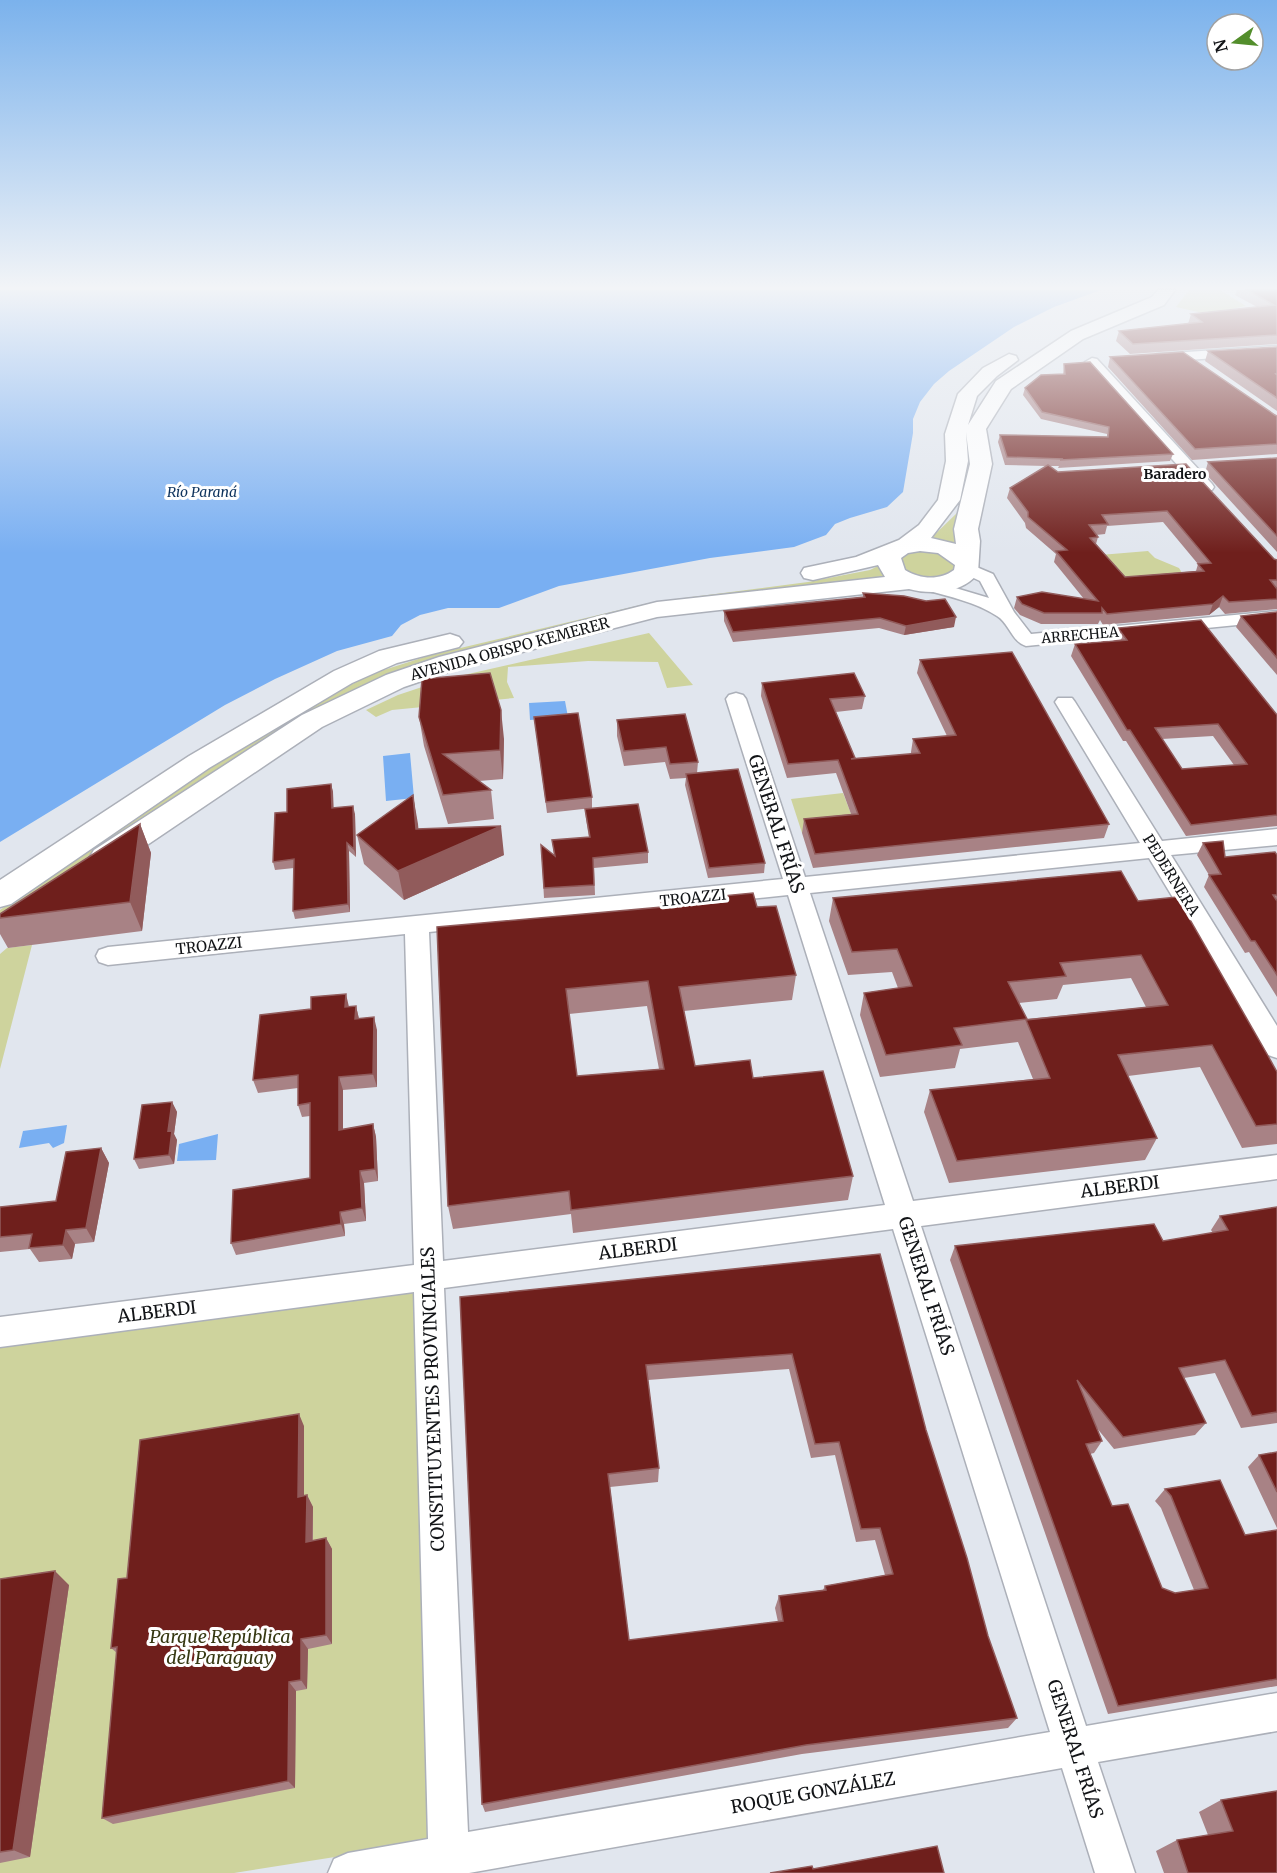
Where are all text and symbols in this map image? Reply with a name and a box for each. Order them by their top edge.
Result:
north arrow [1205,12,1265,72]
text: N [1209,37,1232,55]
district label: Baradero [1144,465,1206,483]
water label: Río Paraná [167,483,237,501]
street label: AVENIDA OBISPO KEMERER [407,613,612,685]
street label: ARRECHEA [1039,623,1120,647]
street label: GENERAL FRÍAS [743,752,810,896]
street label: PEDERNERA [1139,830,1204,919]
street label: TROAZZI [659,885,727,910]
street label: TROAZZI [175,933,243,958]
street label: ALBERDI [1078,1170,1161,1203]
street label: GENERAL FRÍAS [893,1214,960,1358]
street label: ALBERDI [596,1232,679,1265]
street label: CONSTITUYENTES PROVINCIALES [416,1246,449,1552]
street label: ALBERDI [115,1295,198,1328]
park label: Parque República del Paraguay [149,1625,291,1669]
street label: GENERAL FRÍAS [1042,1677,1109,1821]
street label: ROQUE GONZÁLEZ [729,1767,897,1818]

